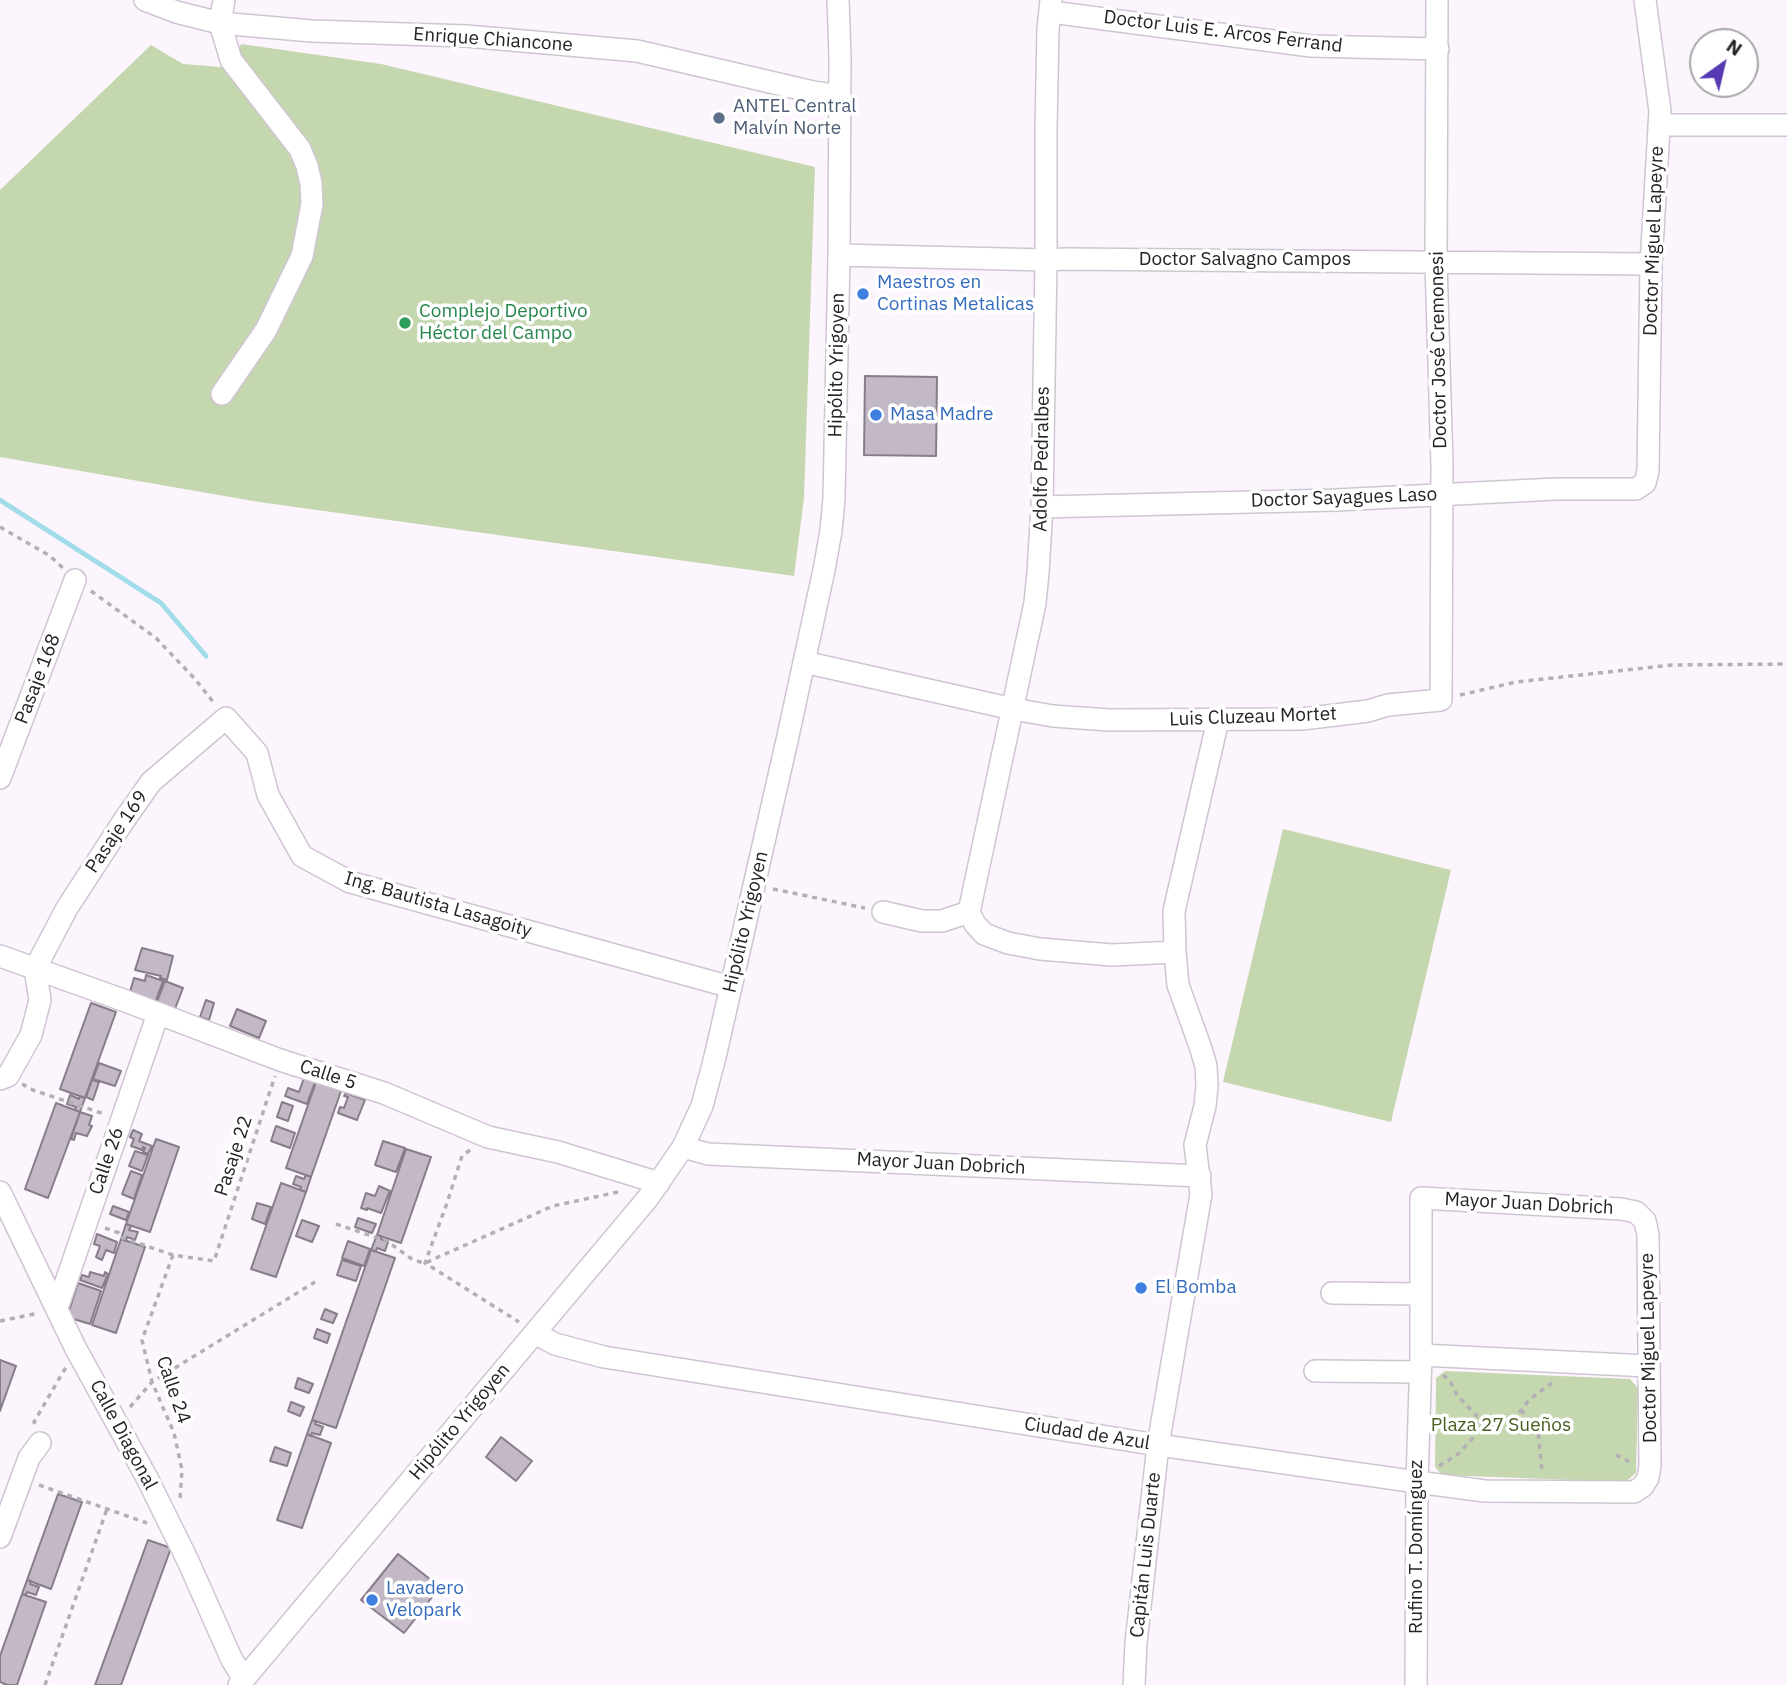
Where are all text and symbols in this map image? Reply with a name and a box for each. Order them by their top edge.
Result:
street label: Doctor Luis E. Arcos Ferrand [1102,6,1344,58]
street label: Enrique Chiancone [412,23,574,57]
north arrow [1689,28,1759,98]
text: N [1722,33,1747,61]
place label: ANTEL Central Malvín Norte [733,96,856,140]
marker: ANTEL Central Malvín Norte [711,110,727,126]
street label: Doctor Miguel Lapeyre [1639,145,1669,337]
street label: Doctor Salvagno Campos [1139,249,1351,271]
street label: Doctor José Cremonesi [1426,251,1452,449]
place label: Maestros en Cortinas Metalicas [877,272,1034,316]
marker: Maestros en Cortinas Metalicas [855,286,871,302]
street label: Hipólito Yrigoyen [824,292,850,438]
place label: Complejo Deportivo Héctor del Campo [419,301,588,345]
marker: Complejo Deportivo Héctor del Campo [397,315,413,331]
street label: Adolfo Pedralbes [1029,386,1055,532]
place label: Masa Madre [890,404,993,426]
marker: Masa Madre [868,407,884,423]
street label: Doctor Sayagues Laso [1250,483,1438,513]
street label: Pasaje 168 [10,631,66,727]
street label: Luis Cluzeau Mortet [1169,703,1337,731]
street label: Pasaje 169 [81,786,153,878]
street label: Hipólito Yrigoyen [719,849,773,995]
street label: Ing. Bautista Lasagoity [342,867,534,943]
street label: Calle 5 [297,1055,359,1095]
street label: Pasaje 22 [210,1113,258,1199]
street label: Calle 26 [85,1124,129,1198]
street label: Mayor Juan Dobrich [856,1148,1026,1180]
street label: Mayor Juan Dobrich [1444,1188,1614,1220]
street label: Doctor Miguel Lapeyre [1636,1253,1662,1443]
place label: El Bomba [1155,1277,1237,1299]
marker: El Bomba [1133,1280,1149,1296]
street label: Calle 24 [151,1353,195,1427]
street label: Hipólito Yrigoyen [405,1359,515,1485]
street label: Calle Diagonal [84,1376,162,1494]
street label: Ciudad de Azul [1022,1413,1152,1455]
park label: Plaza 27 Sueños [1431,1415,1571,1437]
street label: Rufino T. Domínguez [1406,1460,1428,1634]
street label: Capitán Luis Duarte [1126,1471,1166,1639]
place label: Lavadero Velopark [386,1578,464,1622]
marker: Lavadero Velopark [364,1592,380,1608]

